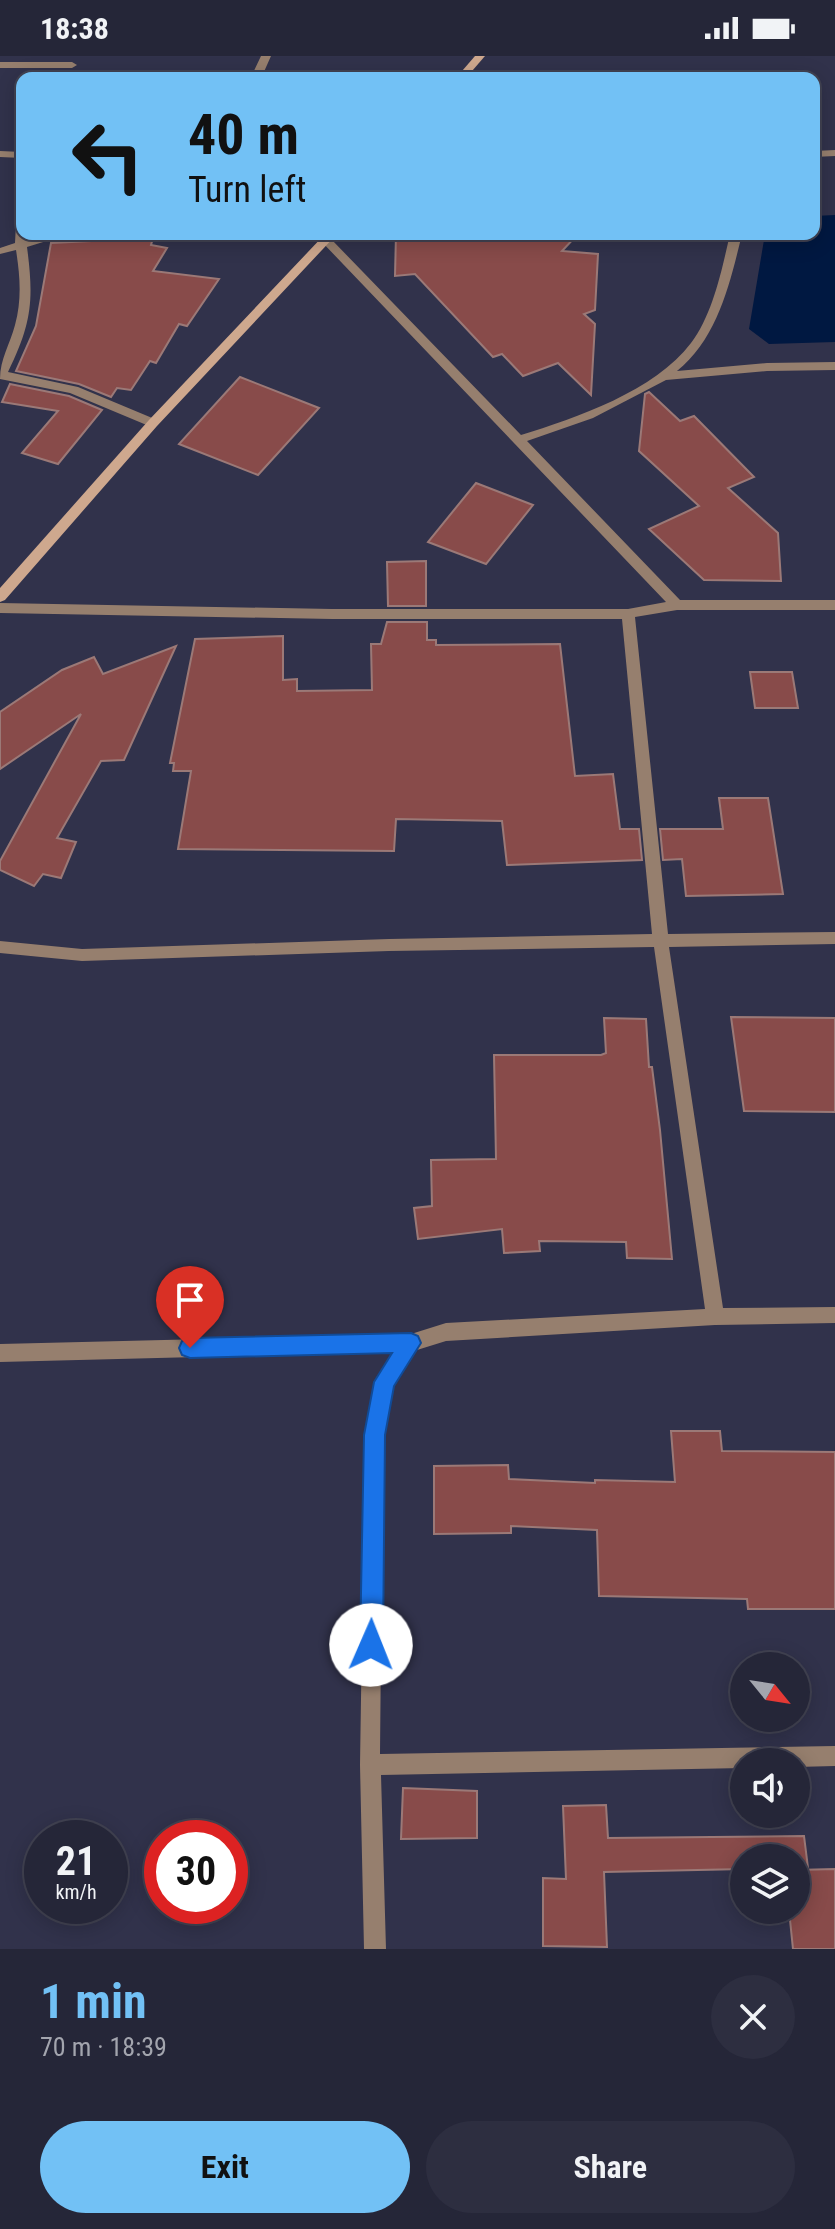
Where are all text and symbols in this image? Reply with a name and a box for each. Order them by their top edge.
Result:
text: 18:38 [40,11,109,46]
text: 40 m [188,102,299,168]
icon: left [56,104,160,208]
text: Turn left [188,169,306,211]
pin [156,1266,224,1348]
icon: arrive [168,1278,212,1322]
position arrow [329,1603,413,1687]
north arrow [730,1652,810,1732]
map controls [730,1652,810,1924]
button: sound [730,1748,810,1828]
speed limit sign: 30 [144,1820,248,1924]
text: 21 [56,1838,96,1885]
button: layers [730,1844,810,1924]
text: km/h [55,1880,97,1904]
text: 1 min [40,1973,147,2030]
button: close [711,1975,795,2059]
text: 70 m · 18:39 [40,2032,167,2062]
button: Exit [40,2121,410,2213]
button: Share [426,2121,795,2213]

